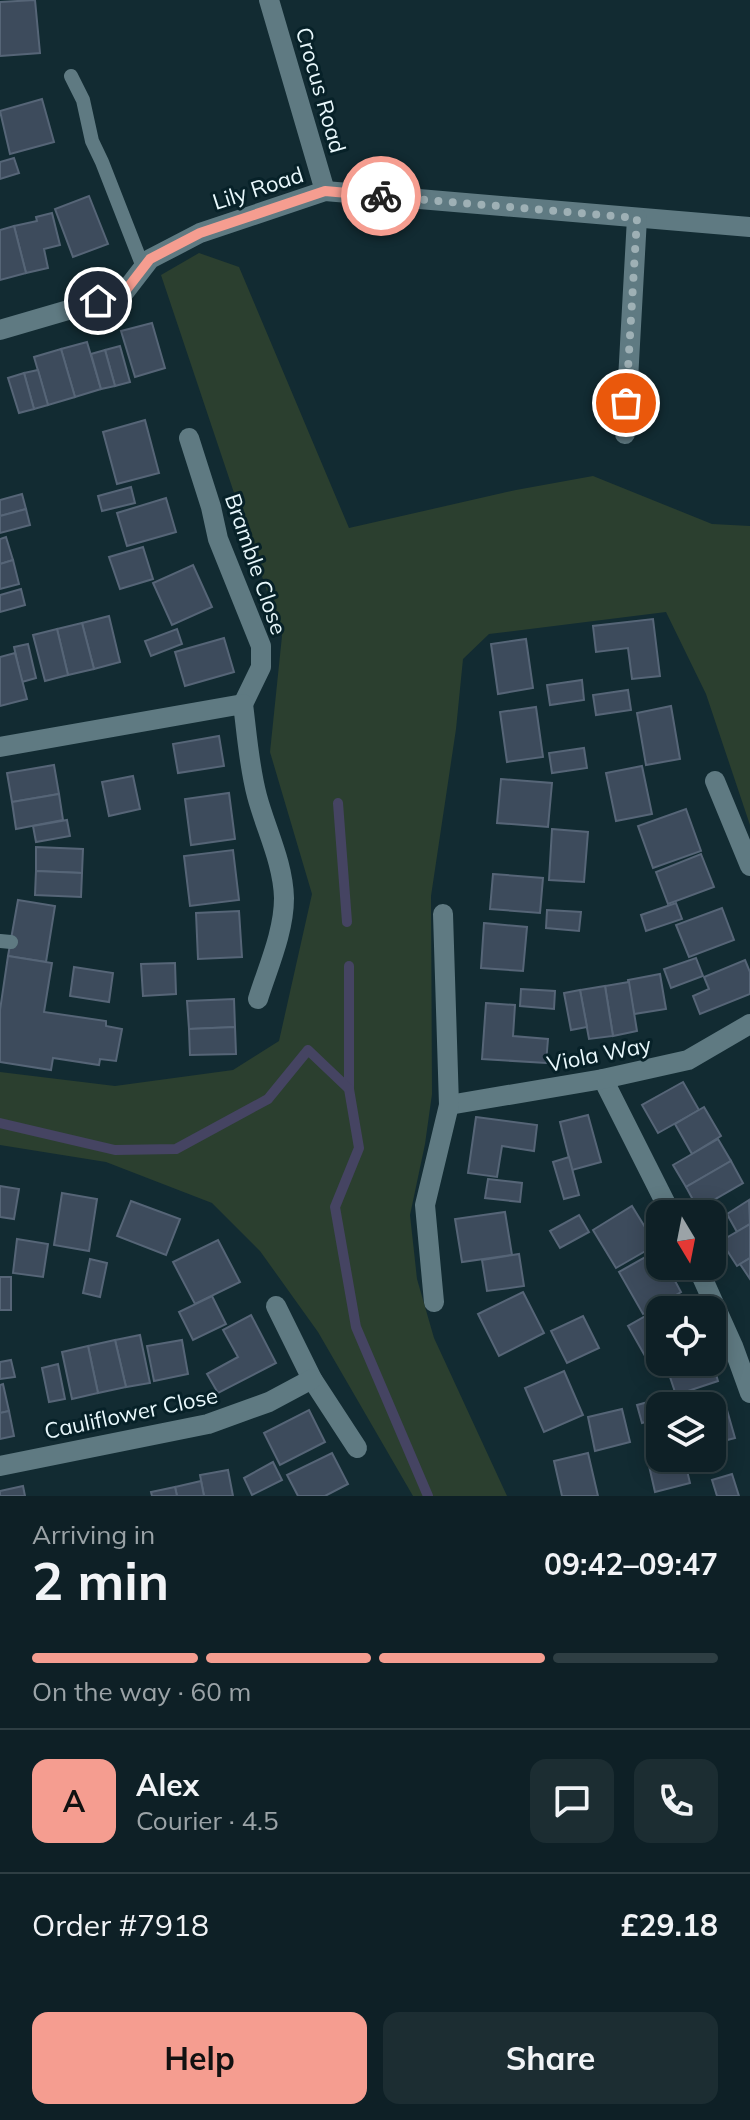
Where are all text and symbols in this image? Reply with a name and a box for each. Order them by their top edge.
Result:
street label: Crocus Road [290,24,352,156]
courier [341,156,421,236]
street label: Lily Road [209,160,307,216]
icon: bike [359,174,403,218]
pin [64,267,132,335]
icon: home [76,279,120,323]
pin [592,369,660,437]
icon: bag [604,381,648,425]
street label: Bramble Close [219,490,293,638]
street label: Viola Way [545,1030,654,1078]
north arrow [646,1200,726,1280]
map controls [646,1200,726,1472]
button: locate [646,1296,726,1376]
street label: Cauliflower Close [42,1381,220,1445]
button: layers [646,1392,726,1472]
text: Arriving in [32,1518,155,1551]
text: 09:42–09:47 [544,1545,718,1583]
text: 2 min [32,1548,169,1613]
text: On the way · 60 m [32,1675,251,1708]
button: chat [530,1759,614,1843]
button: phone [634,1759,718,1843]
text: Alex [136,1766,199,1804]
text: A [63,1782,85,1820]
text: Courier · 4.5 [136,1804,279,1837]
text: Order #7918 [32,1906,209,1944]
text: £29.18 [621,1906,718,1944]
button: Help [32,2012,367,2104]
button: Share [383,2012,718,2104]

